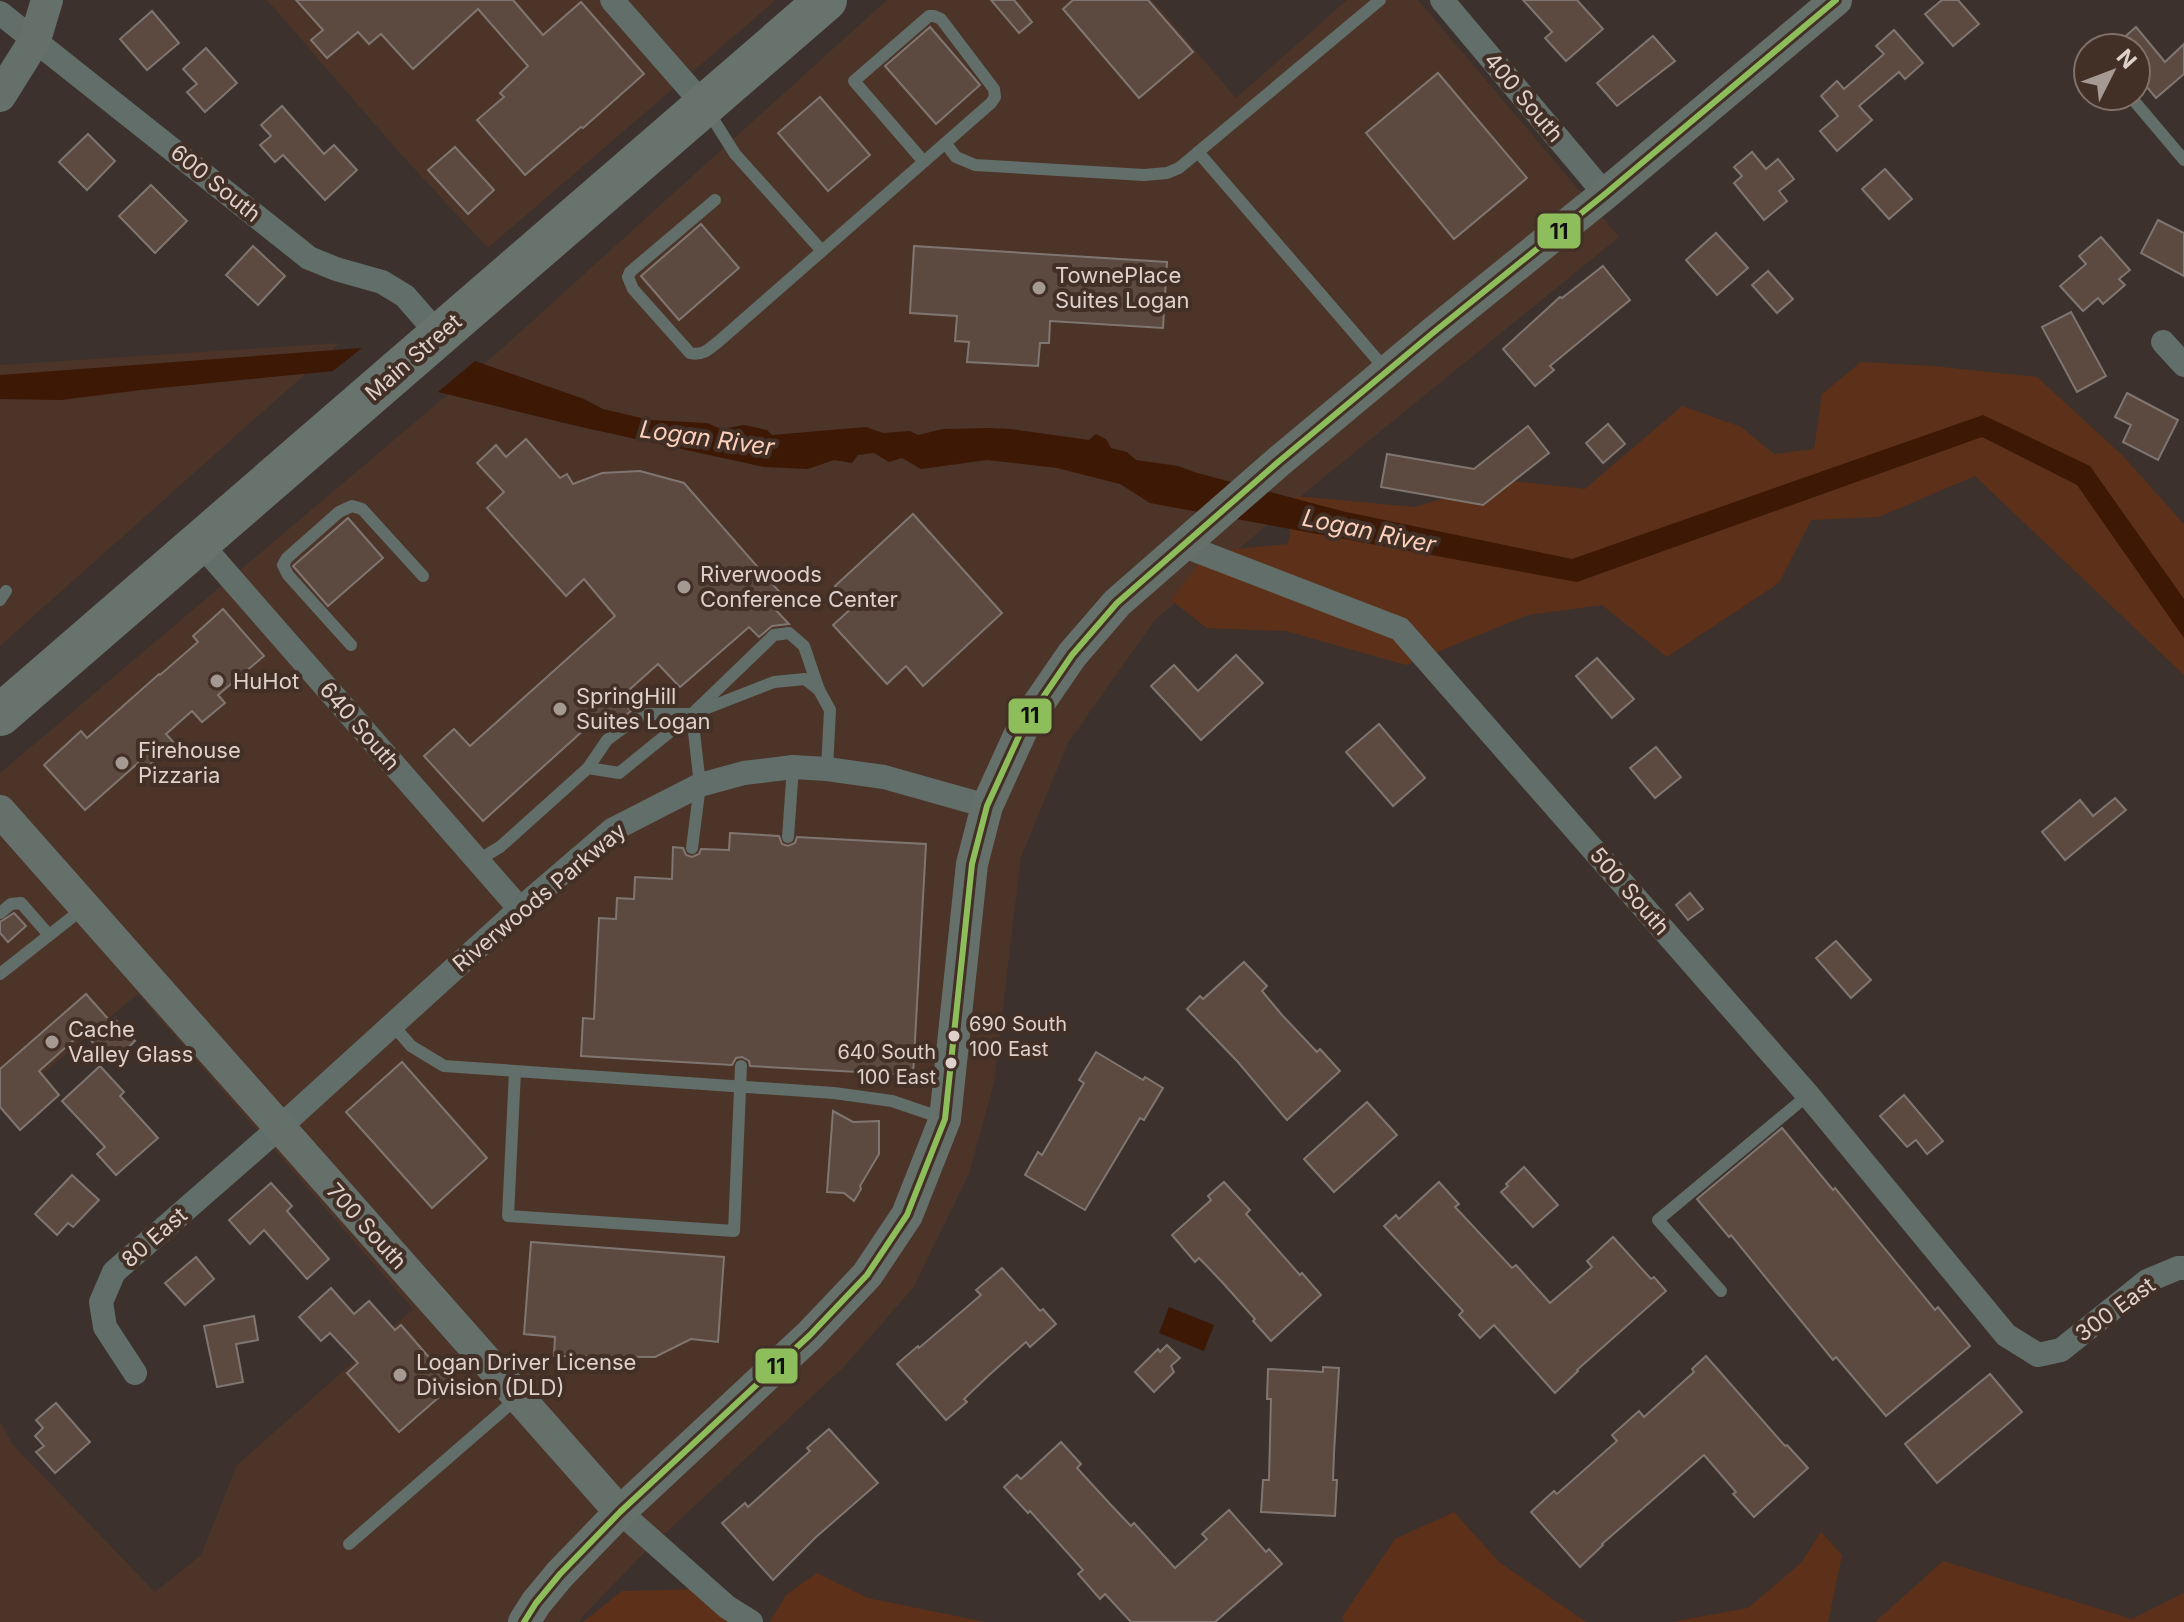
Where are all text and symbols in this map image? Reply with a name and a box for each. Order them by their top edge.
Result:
north arrow [2072,32,2152,112]
text: N [2112,44,2142,74]
street label: 400 South [1479,47,1569,147]
street label: 600 South [166,139,266,227]
line badge: 11 [1536,212,1582,250]
text: 11 [1550,218,1568,244]
place label: TownePlace Suites Logan [1055,262,1190,313]
marker: TownePlace Suites Logan [1030,279,1048,297]
street label: Main Street [360,308,466,406]
water label: Logan River [638,414,777,462]
water label: Logan River [1300,503,1439,559]
place label: Riverwoods Conference Center [700,561,898,612]
marker: Riverwoods Conference Center [675,578,693,596]
place label: HuHot [233,668,299,694]
marker: HuHot [208,672,226,690]
street label: 640 South [315,677,405,775]
place label: SpringHill Suites Logan [576,683,711,734]
line badge: 11 [1007,697,1053,735]
marker: SpringHill Suites Logan [551,700,569,718]
text: 11 [1021,702,1039,728]
place label: Firehouse Pizzaria [138,737,241,788]
marker: Firehouse Pizzaria [113,754,131,772]
street label: Riverwoods Parkway [447,817,631,977]
street label: 500 South [1585,842,1675,940]
place label: 690 South 100 East [969,1012,1067,1061]
place label: Cache Valley Glass [68,1016,193,1067]
marker: 690 South 100 East [946,1028,962,1044]
marker: Cache Valley Glass [43,1033,61,1051]
place label: 640 South 100 East [837,1040,936,1089]
marker: 640 South 100 East [943,1055,959,1071]
street label: 700 South [322,1178,412,1274]
street label: 80 East [116,1202,192,1272]
street label: 300 East [2070,1271,2160,1347]
line badge: 11 [754,1347,799,1385]
place label: Logan Driver License Division (DLD) [416,1349,636,1400]
text: 11 [767,1353,785,1379]
marker: Logan Driver License Division (DLD) [391,1366,409,1384]

